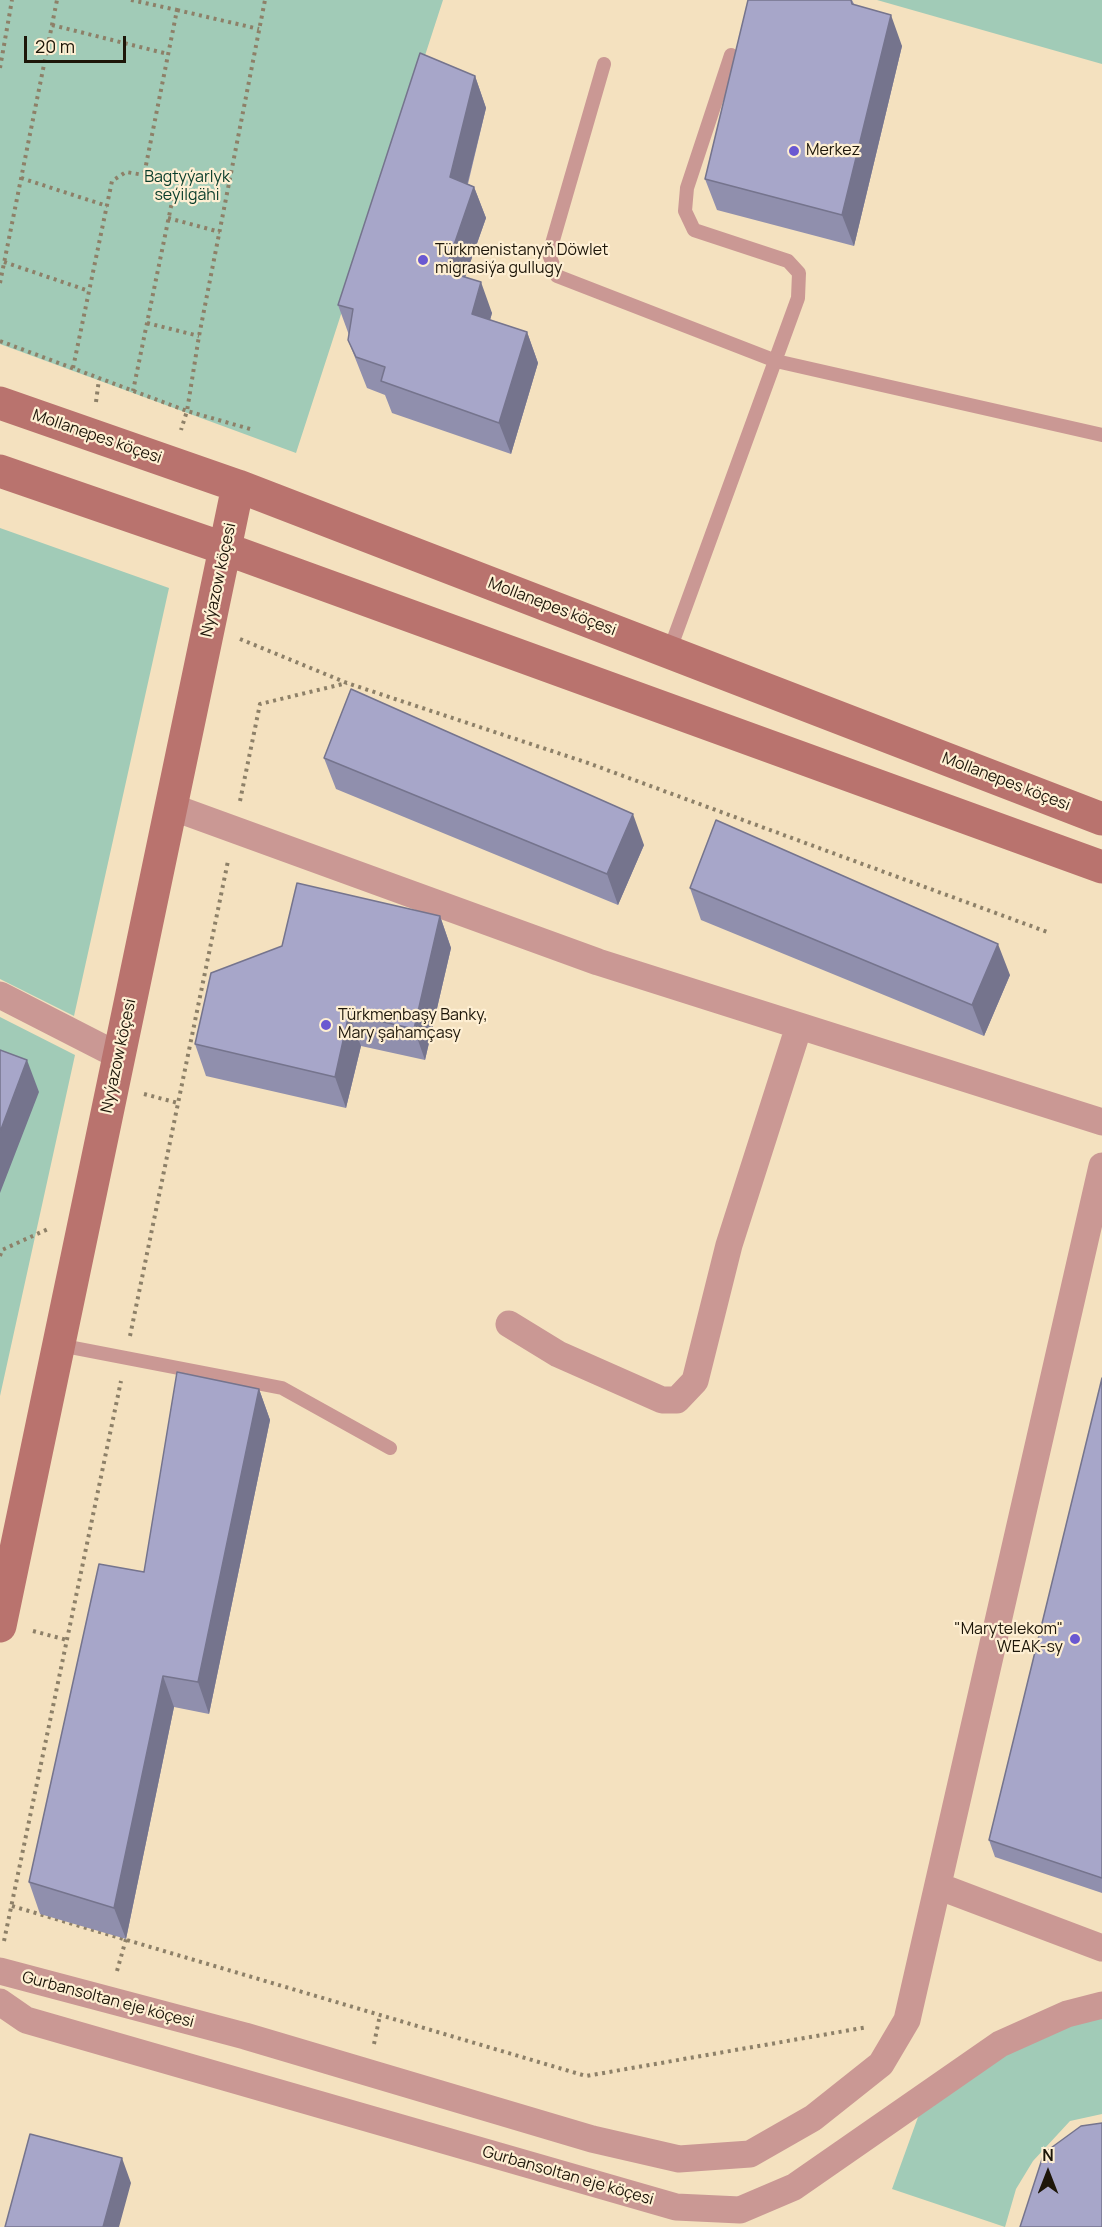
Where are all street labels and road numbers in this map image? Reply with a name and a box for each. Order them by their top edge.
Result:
street label: Mollanepes köçesi [30,406,164,468]
street label: Nyýazow köçesi [198,521,240,639]
street label: Mollanepes köçesi [485,574,619,640]
street label: Mollanepes köçesi [939,749,1073,815]
street label: Nyýazow köçesi [98,997,140,1115]
street label: Gurbansoltan eje köçesi [20,1968,196,2032]
street label: Gurbansoltan eje köçesi [480,2142,656,2210]

